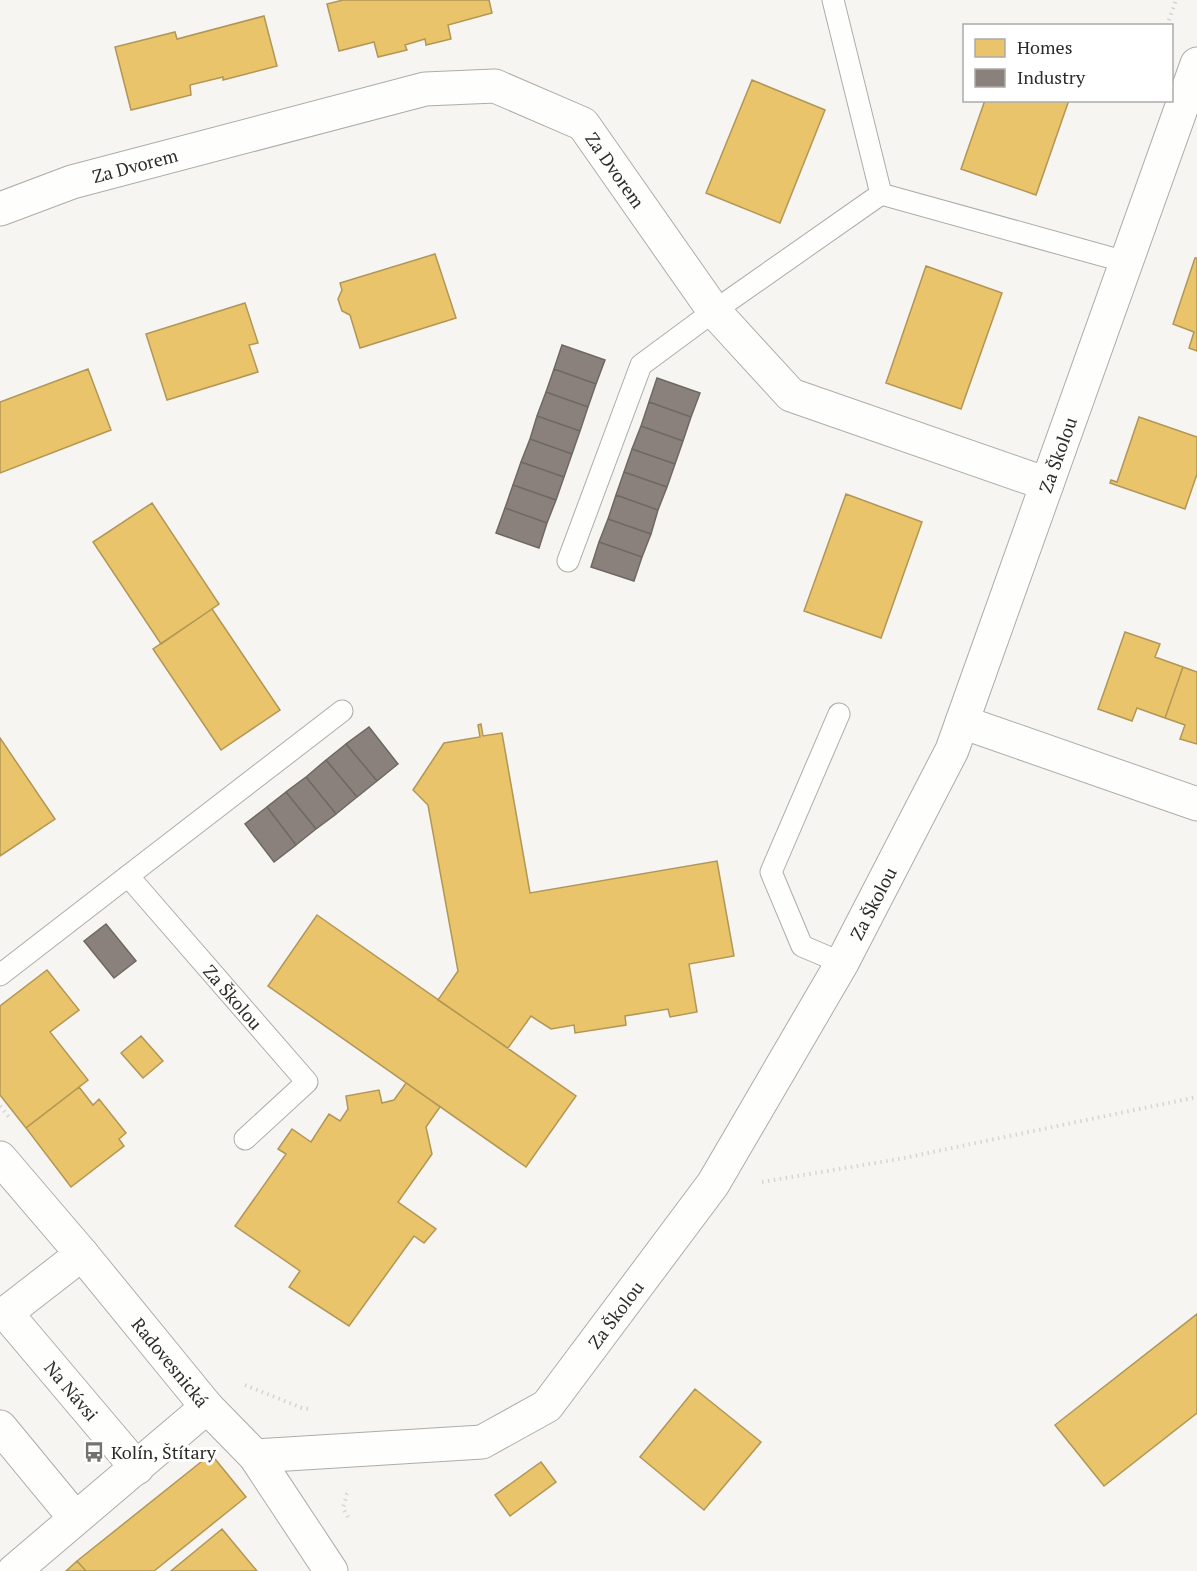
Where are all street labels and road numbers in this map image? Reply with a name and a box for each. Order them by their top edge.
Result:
street label: Za Dvorem [580,127,650,213]
street label: Za Dvorem [90,143,181,188]
street label: Za Školou [1033,414,1082,496]
street label: Za Školou [844,863,902,944]
street label: Za Školou [198,959,268,1035]
street label: Za Školou [582,1276,649,1353]
street label: Radovesnická [127,1313,214,1412]
street label: Na Návsi [40,1356,104,1426]

